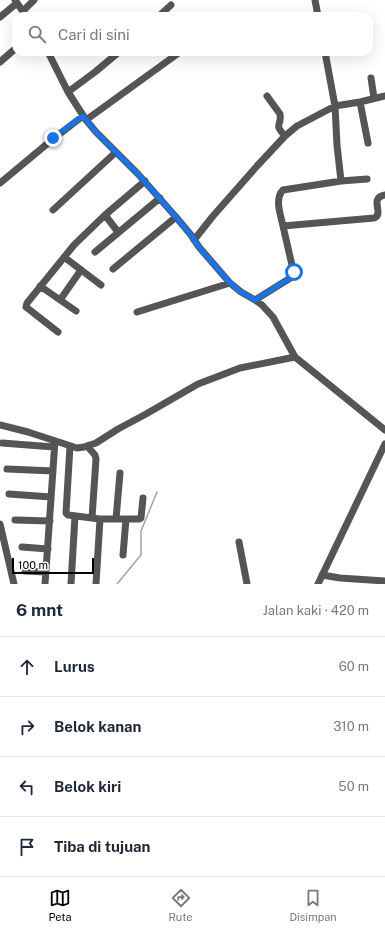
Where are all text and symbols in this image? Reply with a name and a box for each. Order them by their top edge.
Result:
search box [12,12,373,56]
icon: search [26,23,48,45]
text: Cari di sini [58,26,130,43]
route end [44,129,62,147]
route start [285,263,303,281]
scale bar [12,556,94,575]
text: 100 m [18,559,48,571]
text: 6 mnt [16,600,63,620]
text: Jalan kaki · 420 m [263,603,369,618]
icon: ahead [16,656,38,678]
text: Lurus [54,658,95,675]
text: 60 m [339,659,369,674]
icon: right [16,716,38,738]
text: Belok kanan [54,718,141,735]
text: 310 m [333,719,369,734]
icon: left [16,776,38,798]
text: Belok kiri [54,778,121,795]
text: 50 m [338,779,369,794]
icon: arrive [16,836,38,858]
text: Tiba di tujuan [54,838,150,855]
tab: Peta [48,887,72,923]
tab: Rute [168,887,193,923]
tab: Disimpan [289,887,337,923]

